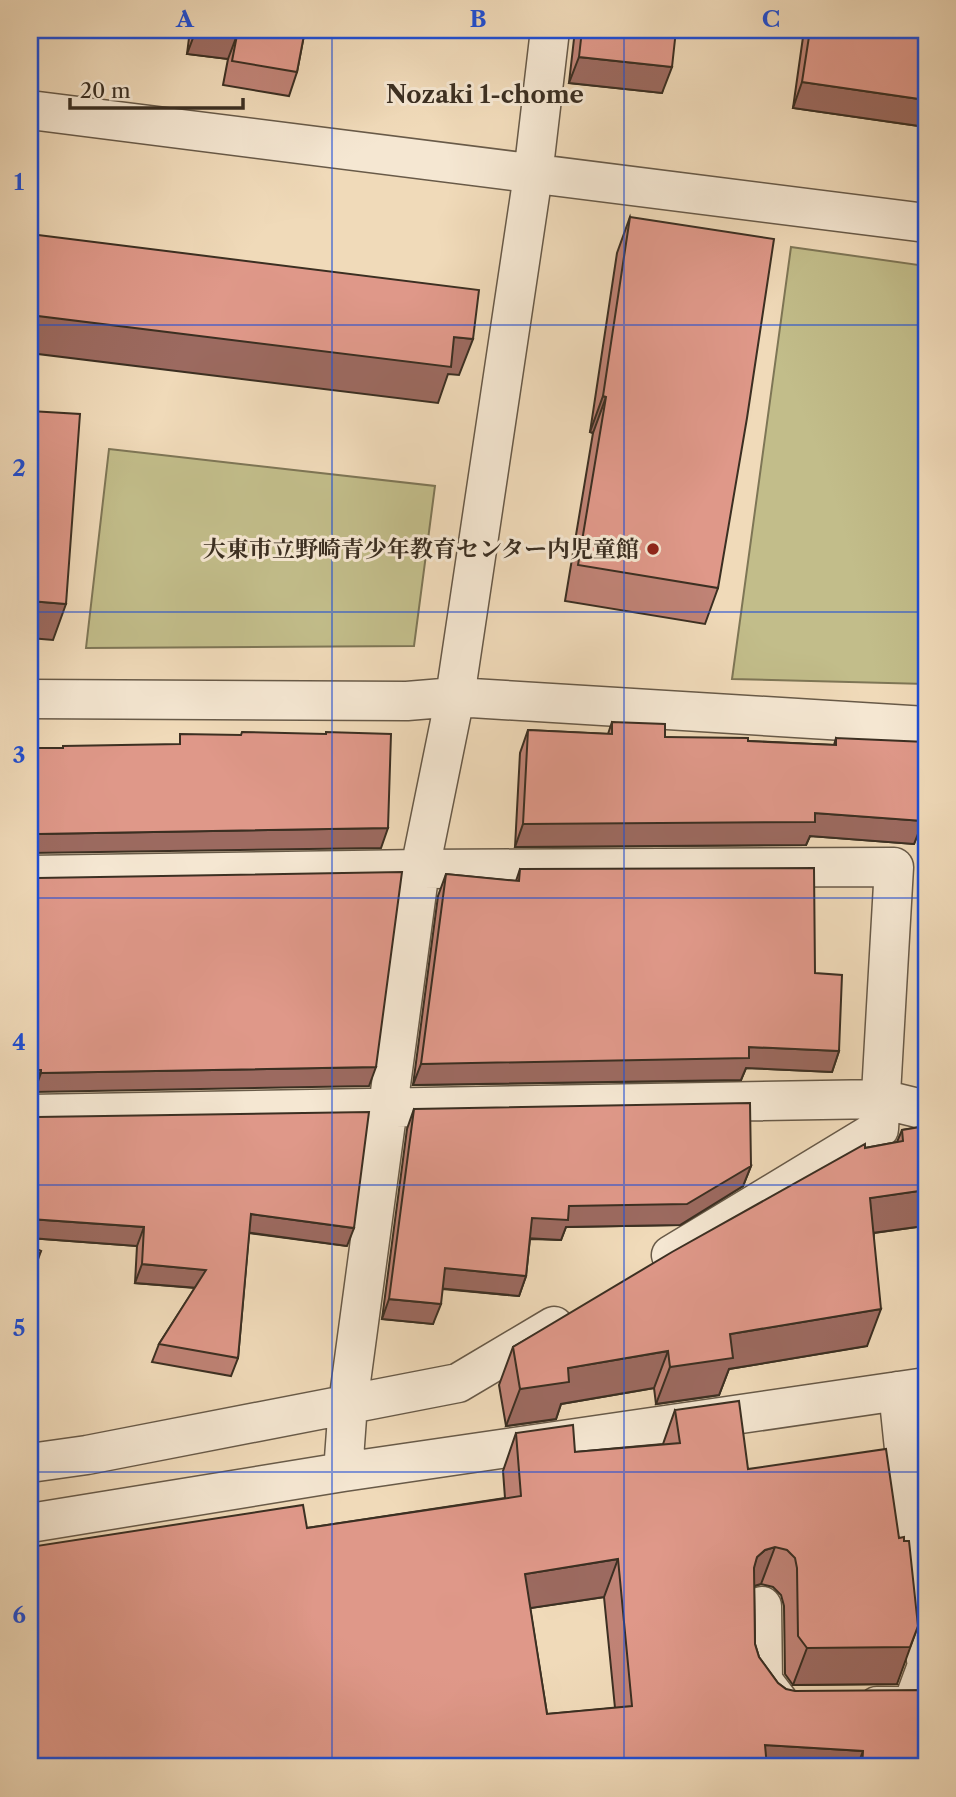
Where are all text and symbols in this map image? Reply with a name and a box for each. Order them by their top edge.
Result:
text: A [175,5,195,33]
text: B [469,5,487,33]
text: C [762,5,780,33]
scale bar [70,66,243,110]
text: 20 m [80,78,131,103]
district label: Nozaki 1-chome [386,80,584,109]
text: 1 [14,168,25,196]
text: 2 [12,454,26,482]
place label: 大東市立野崎青少年教育センター内児童館 [203,535,639,563]
marker: 大東市立野崎青少年教育センター内児童館 [645,541,661,557]
text: 3 [13,741,26,769]
text: 4 [12,1028,26,1056]
text: 5 [13,1314,25,1342]
text: 6 [12,1601,26,1629]

